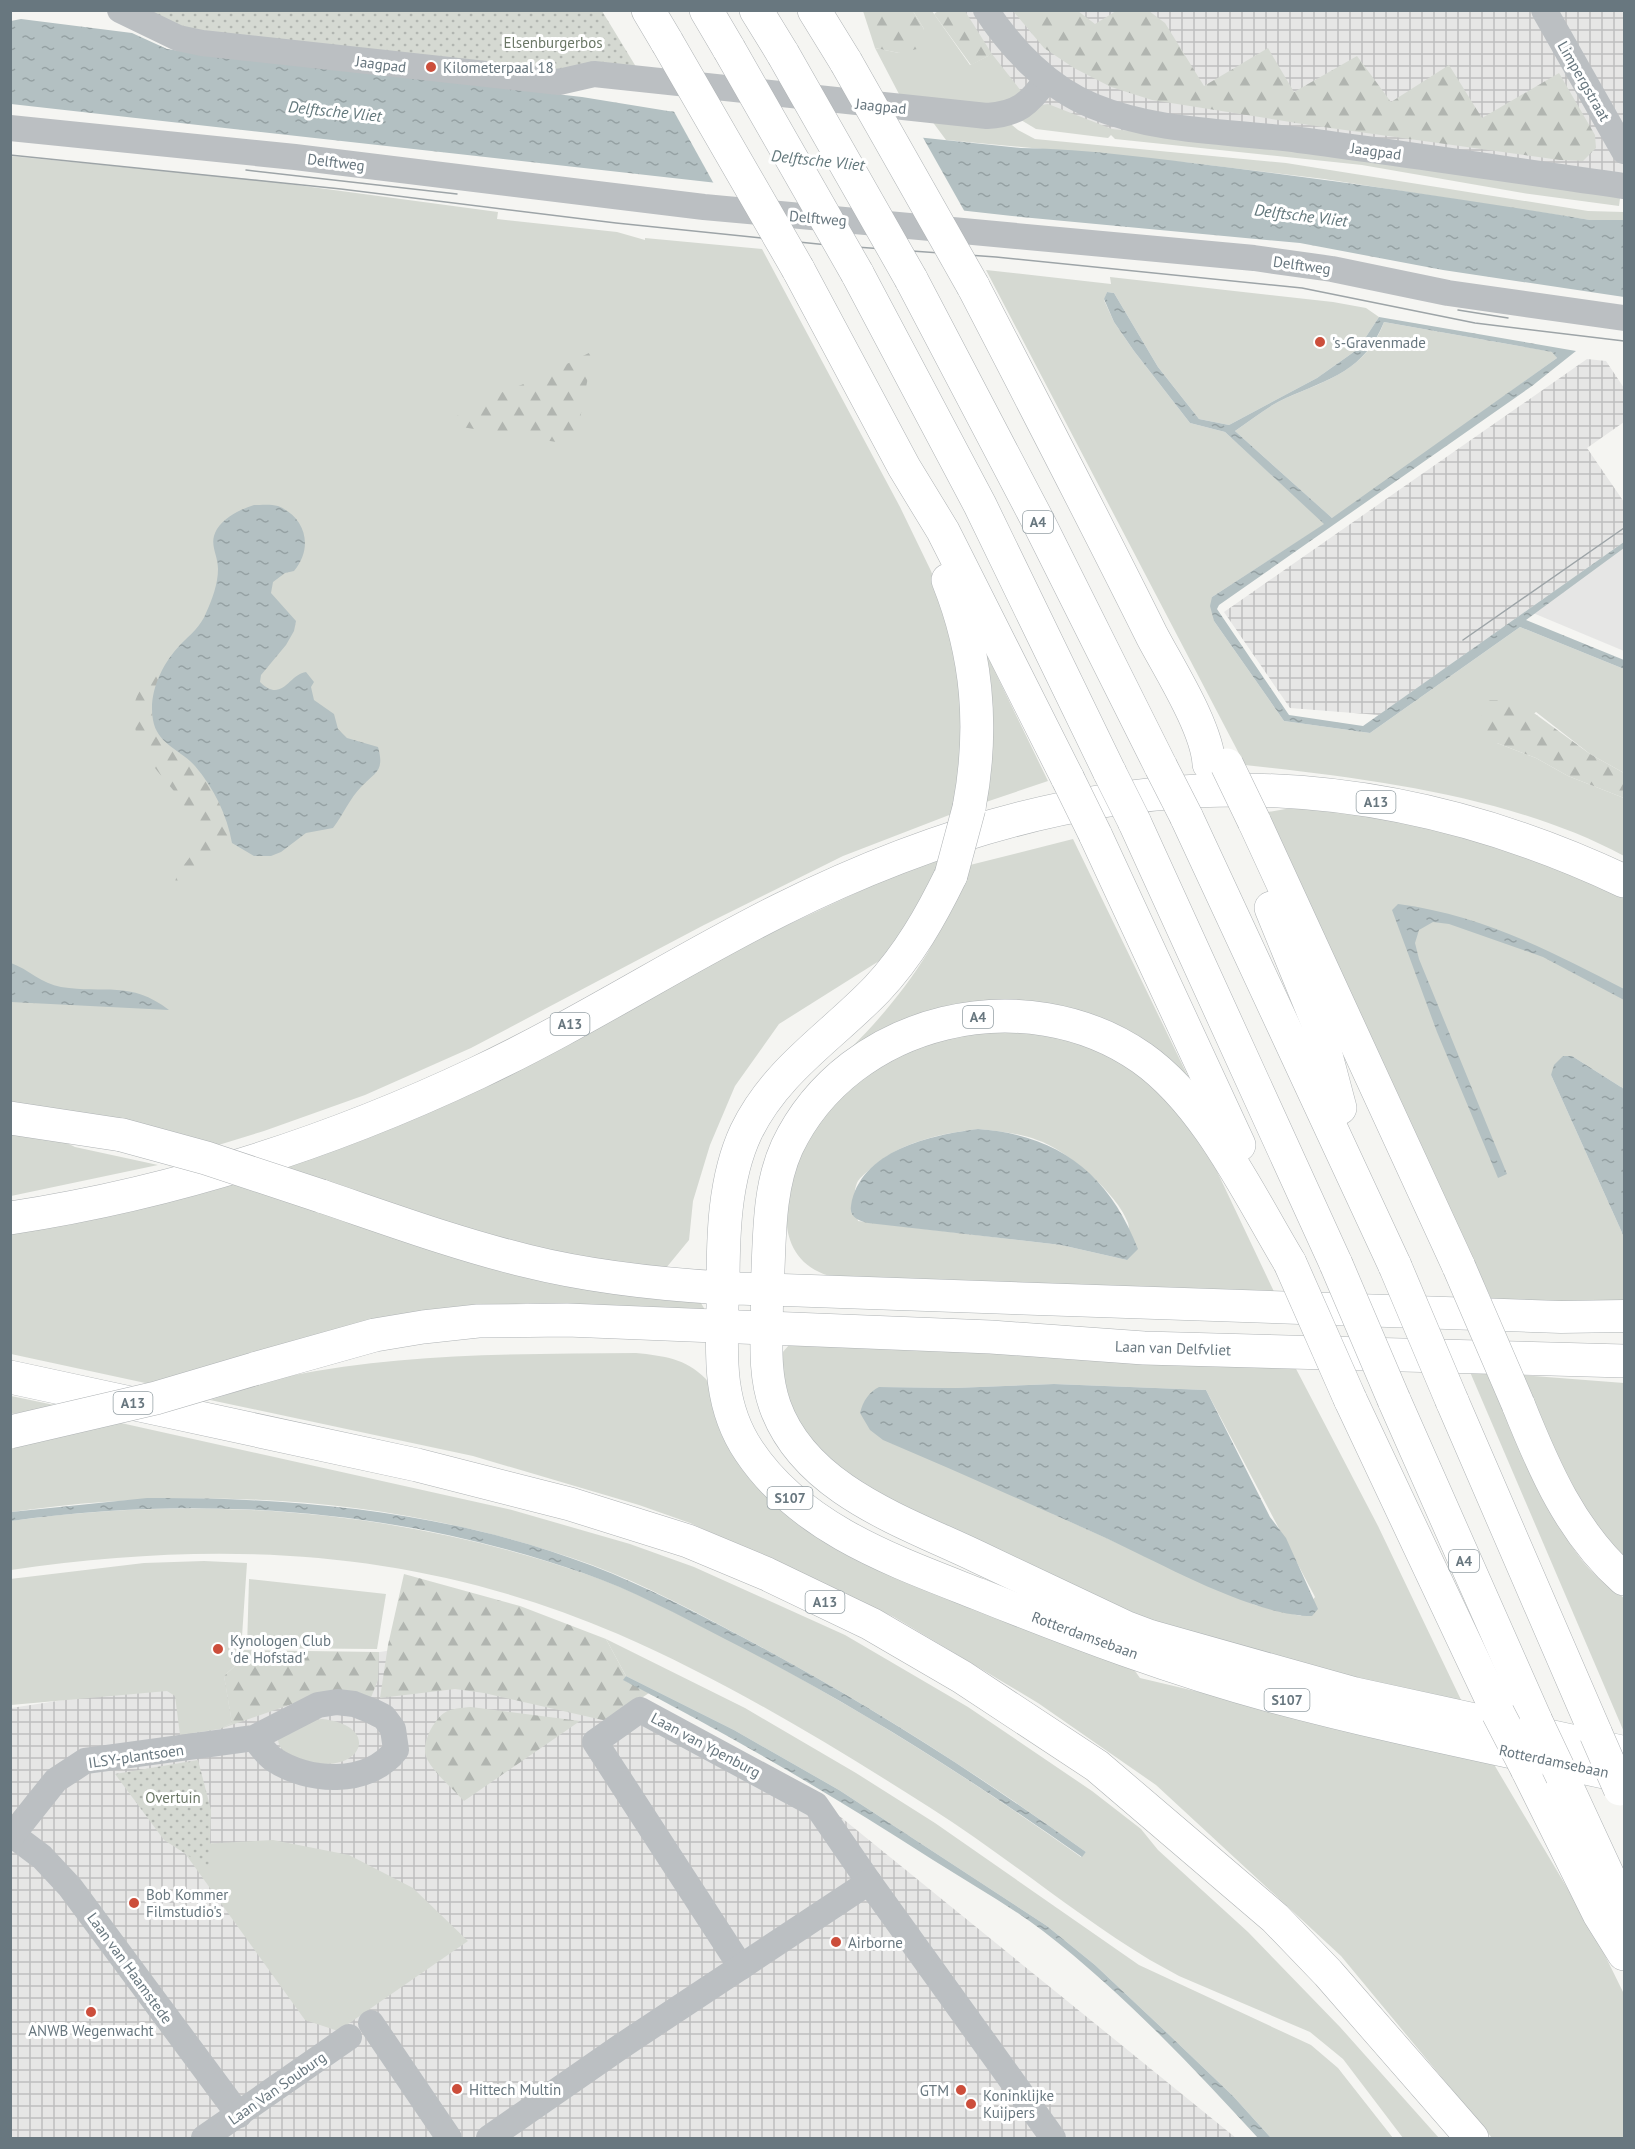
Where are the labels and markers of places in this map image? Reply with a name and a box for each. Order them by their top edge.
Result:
place label: Kilometerpaal 18 [443,58,554,77]
marker: Kilometerpaal 18 [424,60,438,74]
place label: 's-Gravenmade [1332,333,1426,352]
marker: 's-Gravenmade [1313,335,1327,349]
place label: Kynologen Club 'de Hofstad' [230,1631,331,1667]
marker: Kynologen Club 'de Hofstad' [211,1642,225,1656]
place label: Bob Kommer Filmstudio's [146,1885,228,1921]
marker: Bob Kommer Filmstudio's [127,1896,141,1910]
place label: Airborne [848,1933,903,1952]
marker: Airborne [829,1935,843,1949]
marker: ANWB Wegenwacht [84,2005,98,2019]
place label: ANWB Wegenwacht [28,2021,154,2040]
place label: Hittech Multin [469,2080,561,2099]
place label: GTM [920,2081,949,2100]
marker: Hittech Multin [450,2082,464,2096]
marker: GTM [954,2083,968,2097]
place label: Koninklijke Kuijpers [983,2086,1054,2122]
marker: Koninklijke Kuijpers [964,2097,978,2111]

